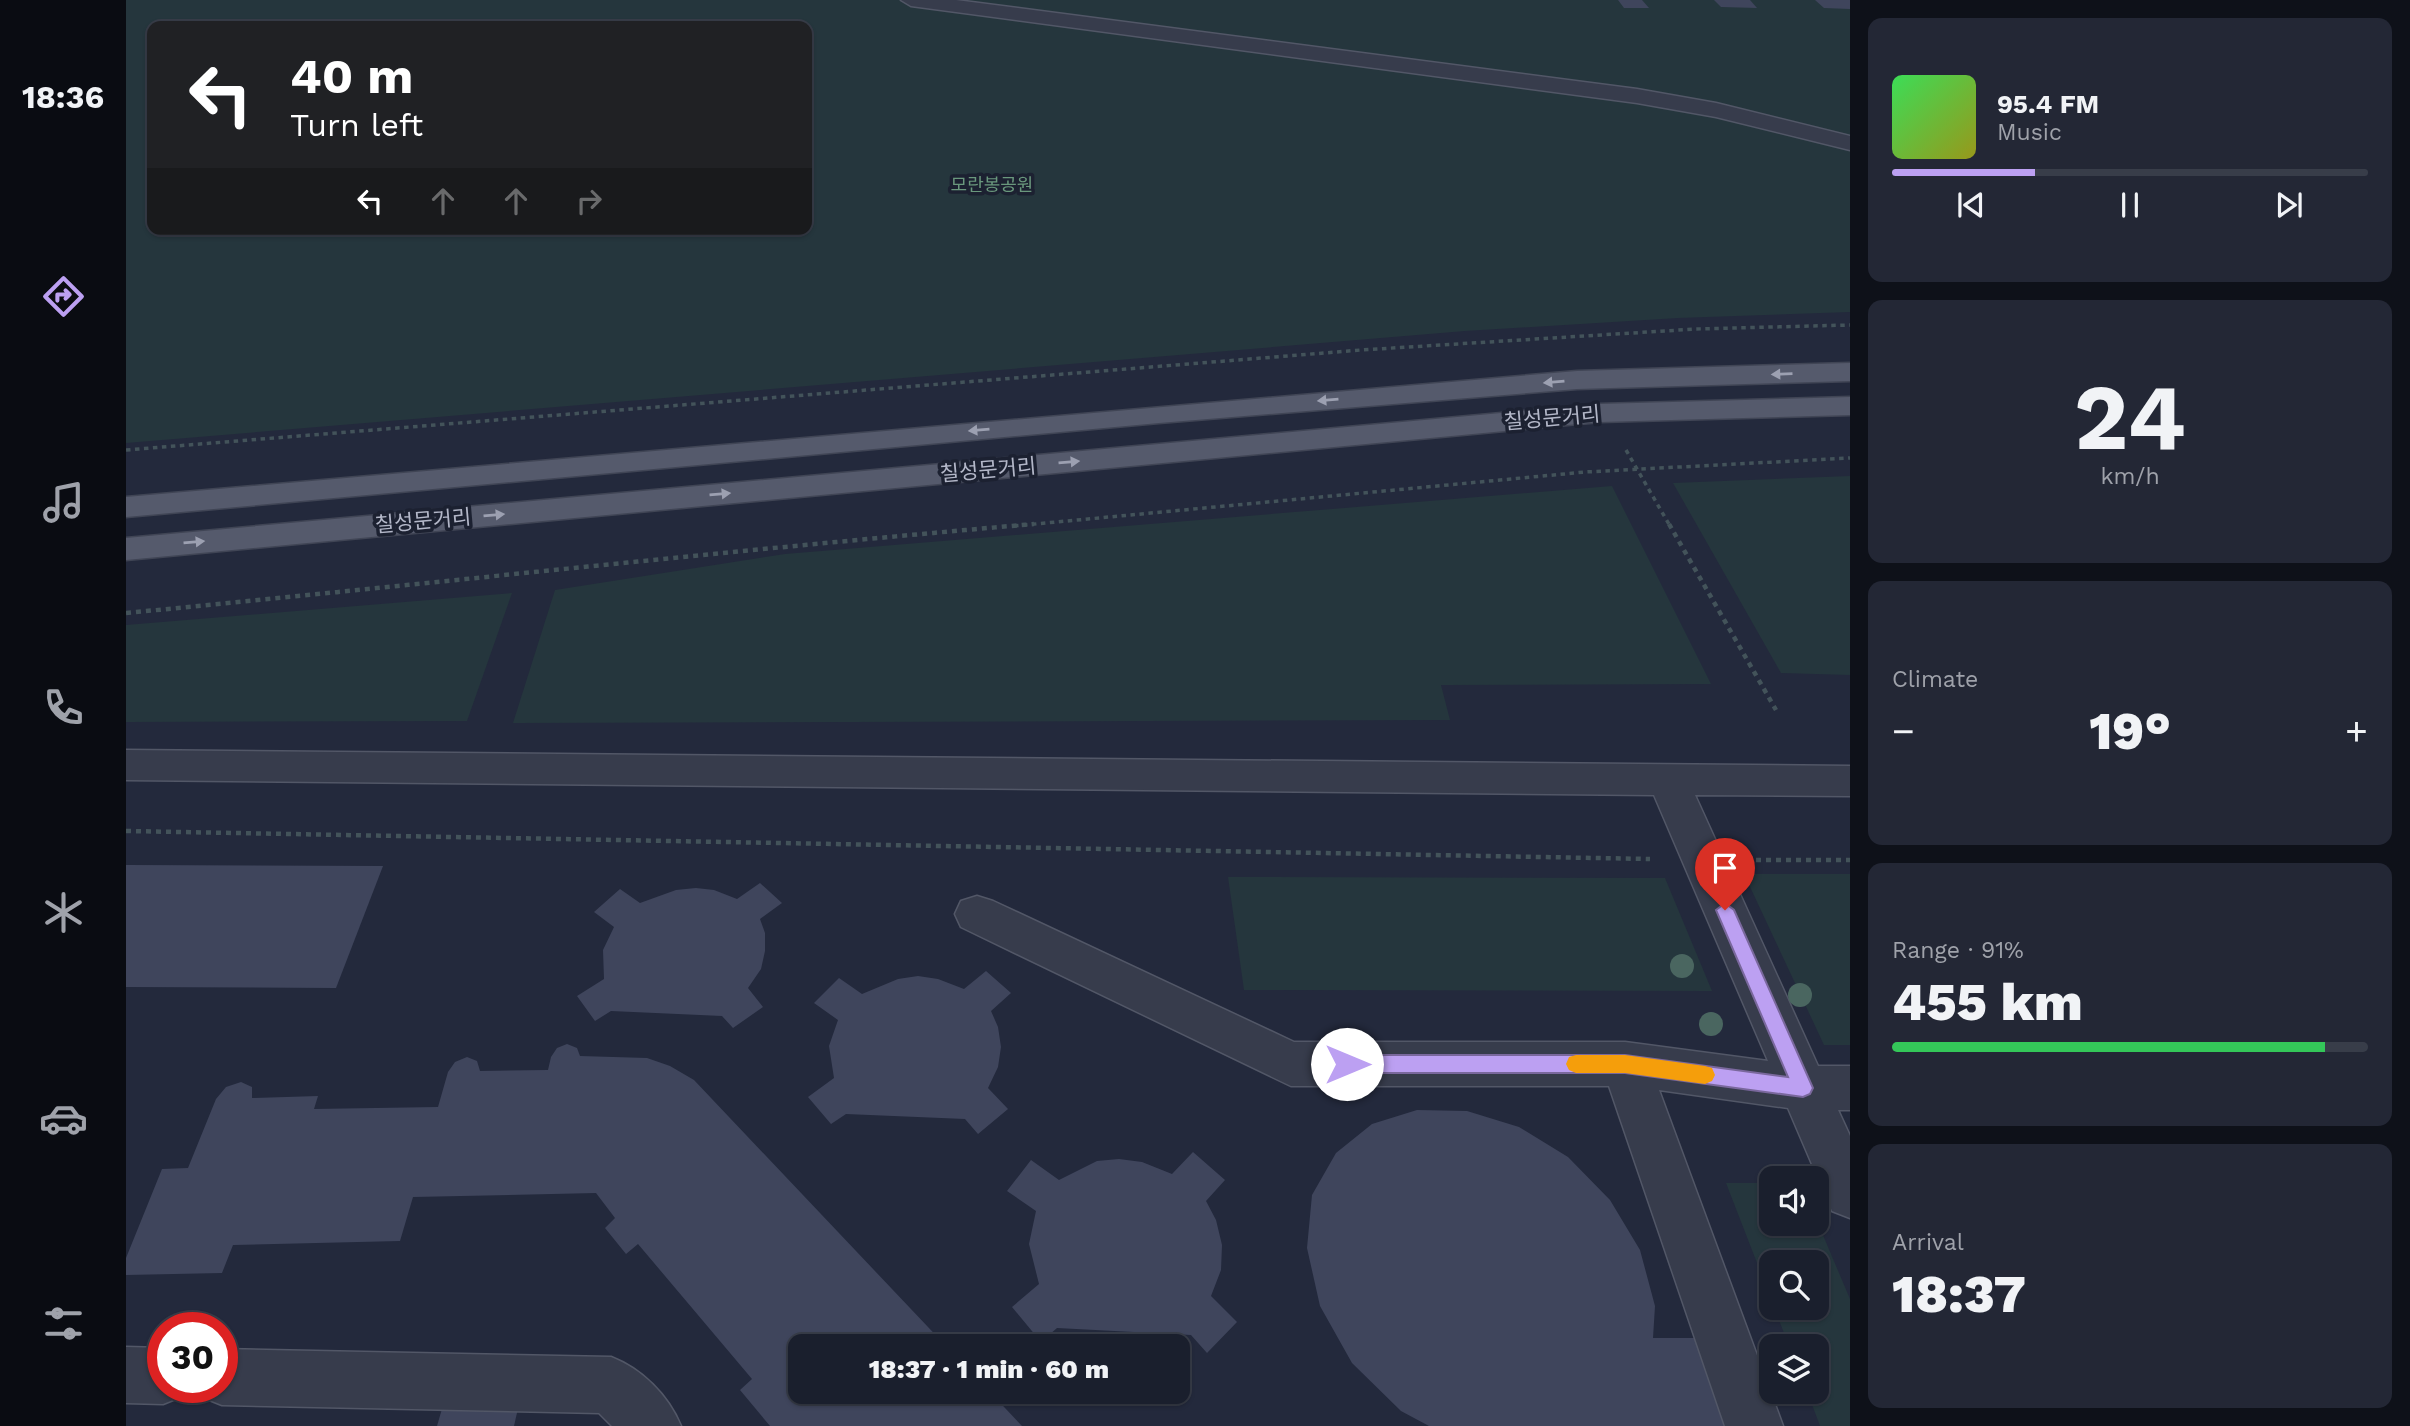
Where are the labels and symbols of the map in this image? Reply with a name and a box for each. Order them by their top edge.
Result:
park label: 모란봉공원 [951,174,1033,195]
one-way arrow [1771,368,1793,380]
one-way arrow [1543,377,1565,388]
one-way arrow [1316,395,1338,406]
street label: 칠성문거리 [1503,401,1601,434]
one-way arrow [968,425,990,436]
street label: 칠성문거리 [939,453,1037,486]
one-way arrow [1058,456,1080,467]
one-way arrow [709,488,731,499]
street label: 칠성문거리 [374,504,472,537]
one-way arrow [483,509,505,520]
one-way arrow [183,537,205,548]
pin [1695,838,1755,910]
position arrow [1310,1027,1384,1101]
speed limit sign: 30 [147,1312,238,1403]

